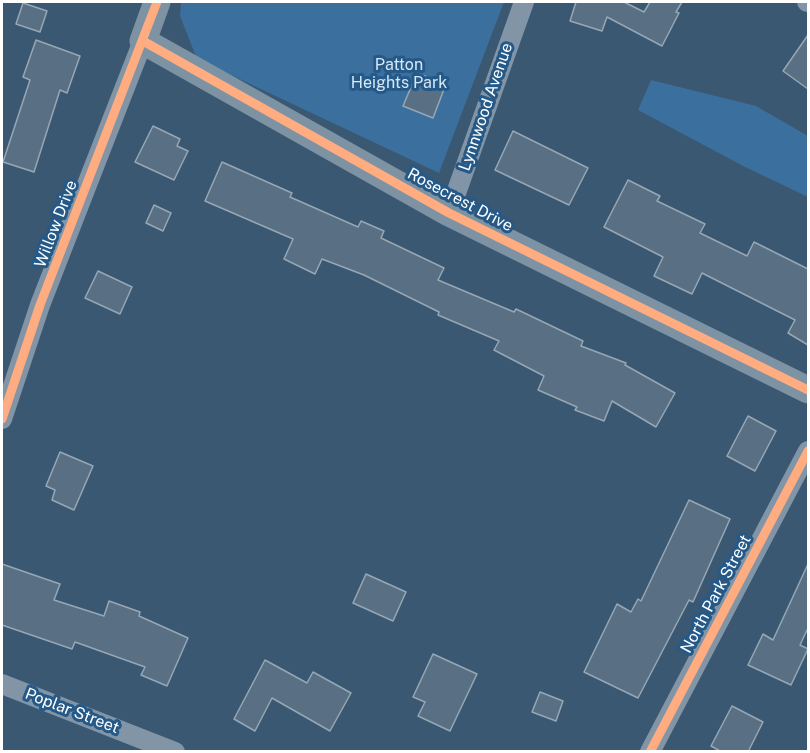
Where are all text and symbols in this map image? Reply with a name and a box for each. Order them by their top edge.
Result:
street label: Lynnwood Avenue [455,40,517,174]
park label: Patton Heights Park [351,55,447,93]
street label: Rosecrest Drive [404,164,516,236]
street label: Willow Drive [31,178,81,270]
street label: North Park Street [677,532,755,656]
street label: Poplar Street [22,684,122,738]

